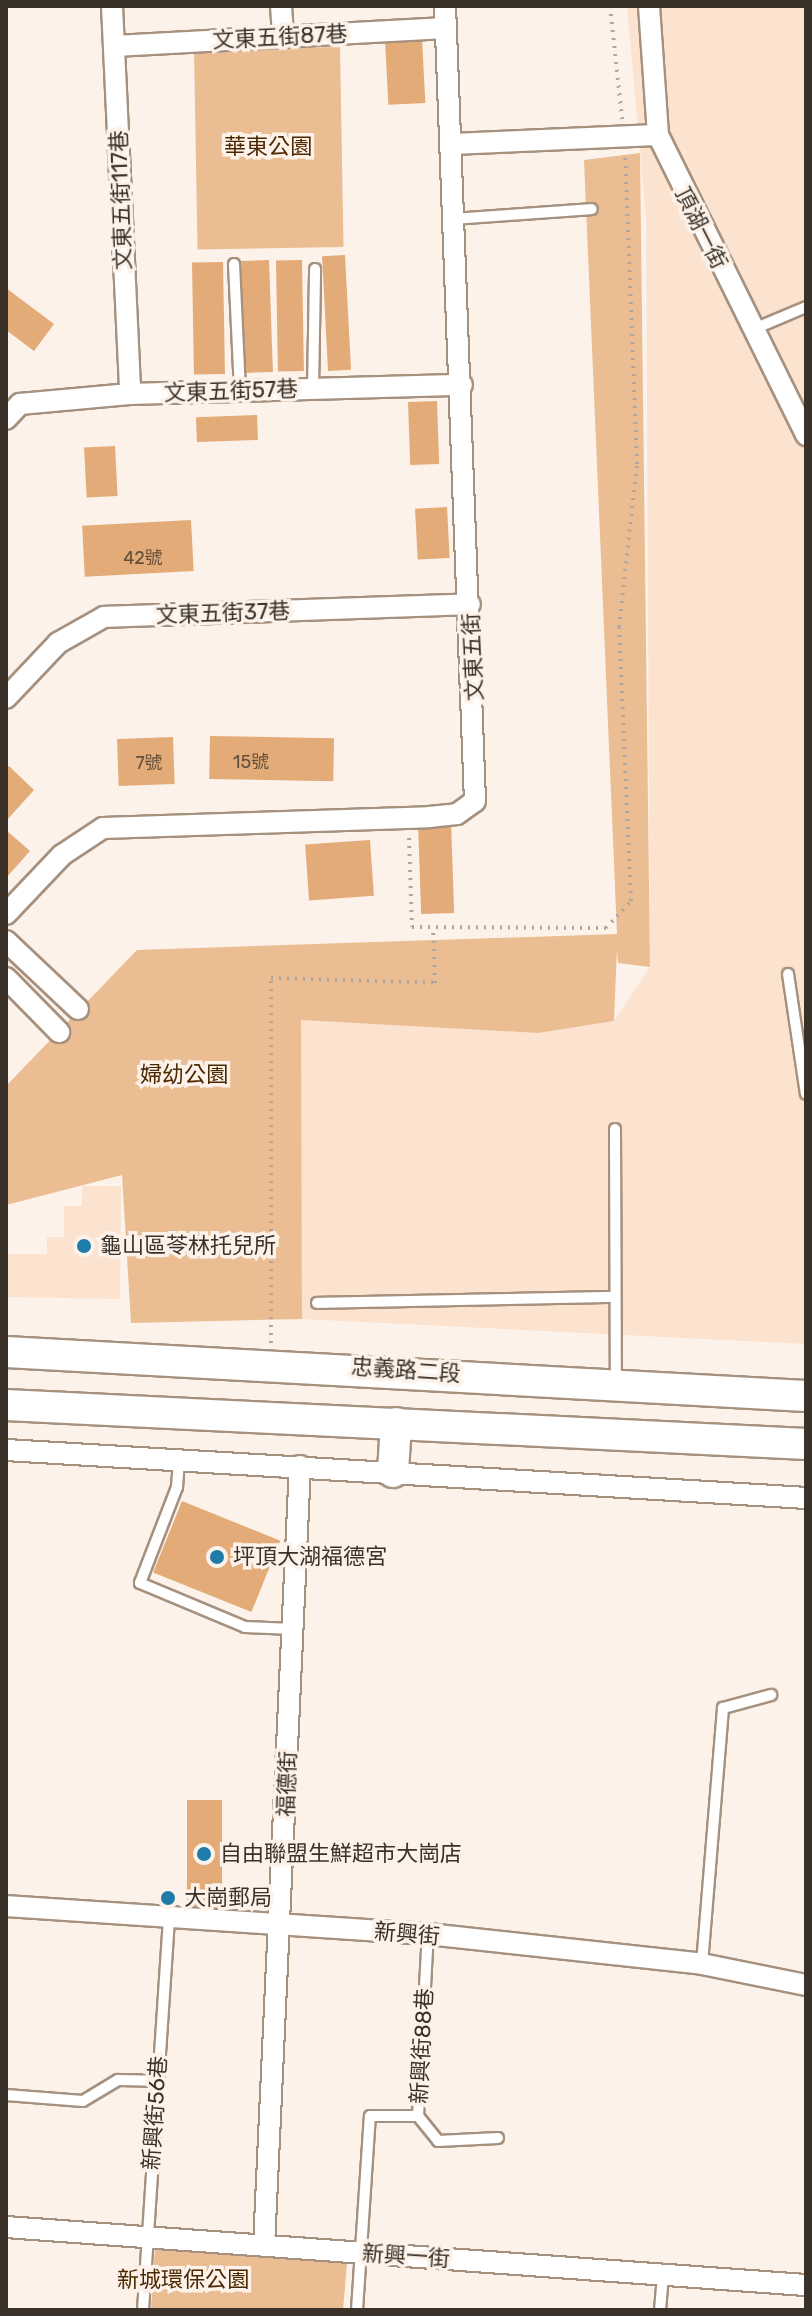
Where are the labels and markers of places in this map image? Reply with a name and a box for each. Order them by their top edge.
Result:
place label: 龜山區苓林托兒所 [100,1233,276,1259]
marker: 龜山區苓林托兒所 [75,1237,93,1255]
place label: 坪頂大湖福德宮 [233,1544,387,1570]
marker: 坪頂大湖福德宮 [208,1548,226,1566]
place label: 自由聯盟生鮮超市大崗店 [220,1841,462,1867]
marker: 自由聯盟生鮮超市大崗店 [195,1845,213,1863]
place label: 大崗郵局 [184,1885,272,1911]
marker: 大崗郵局 [159,1889,177,1907]

